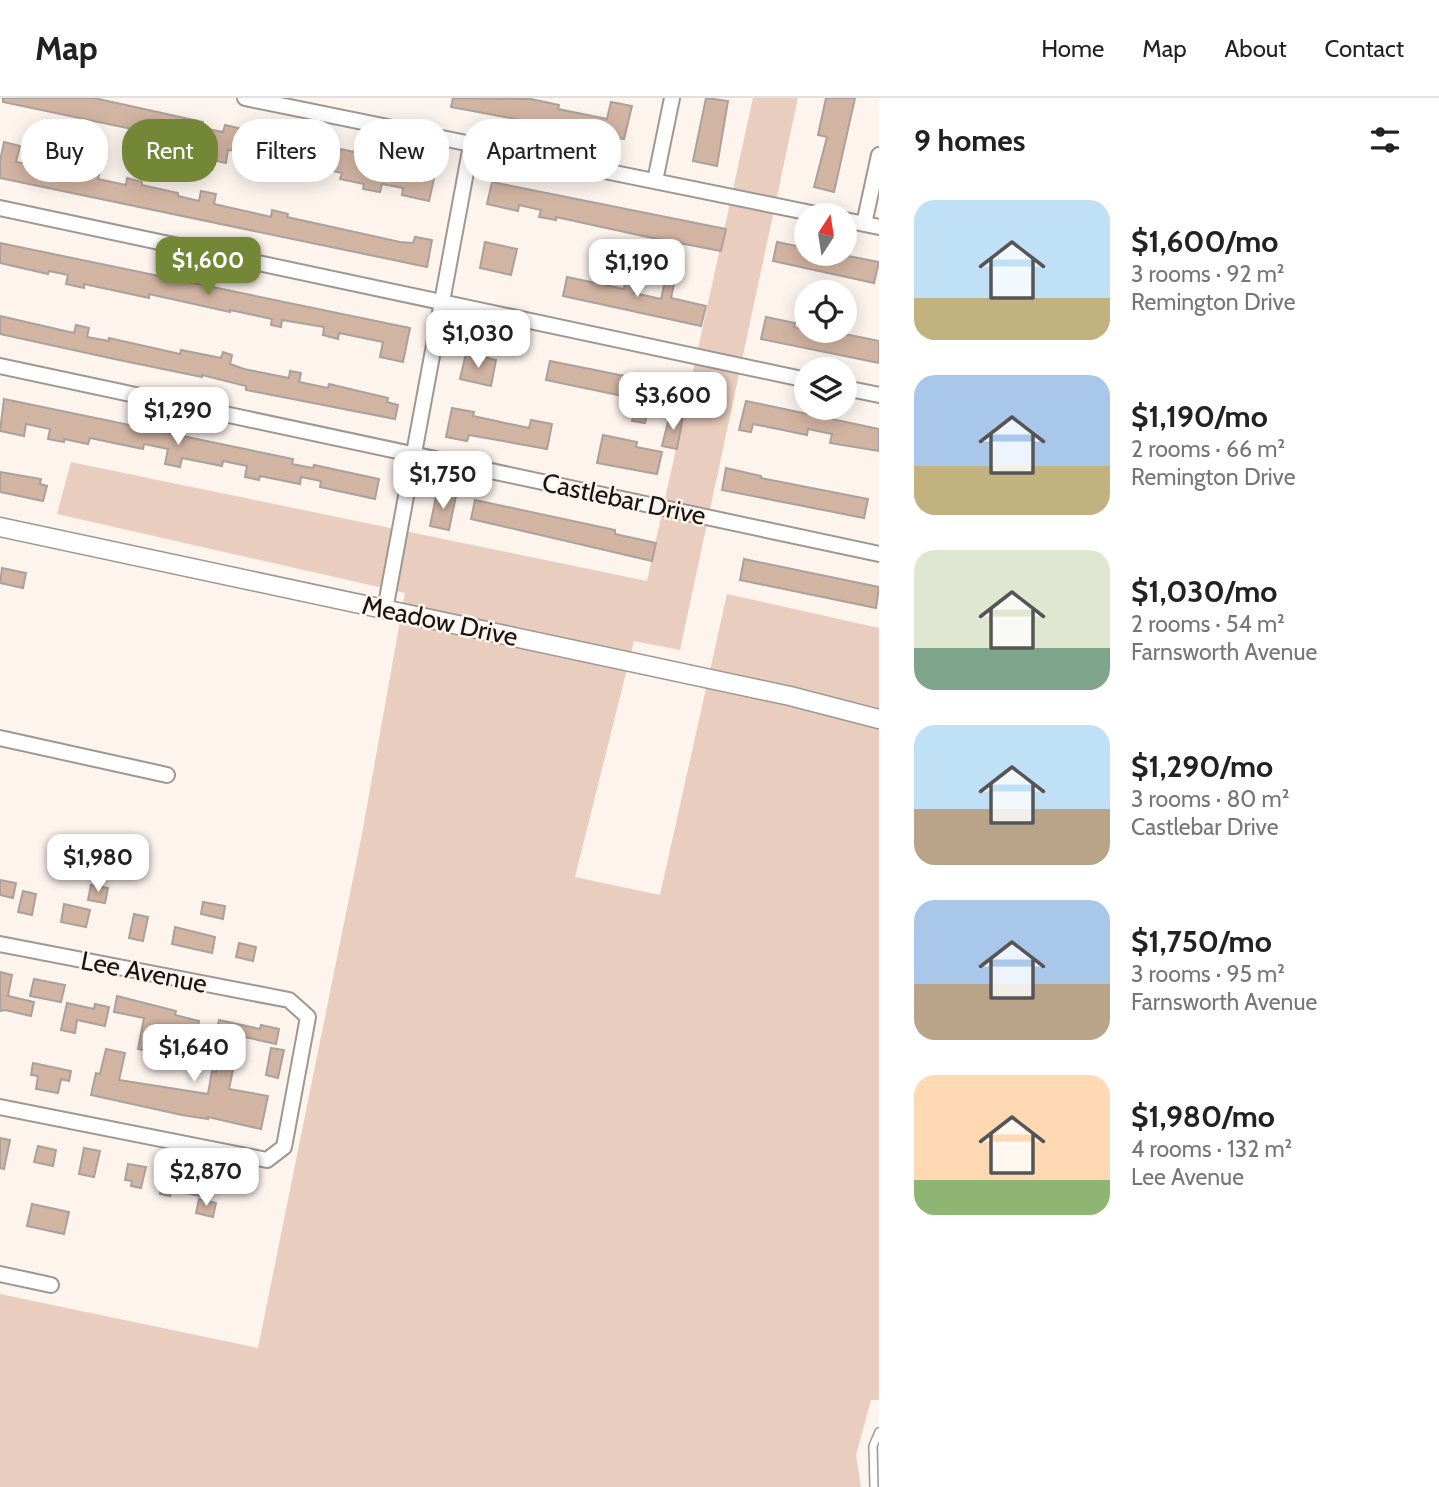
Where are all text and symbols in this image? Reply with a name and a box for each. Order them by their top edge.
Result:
text: Map [35,28,98,68]
text: Home [1041,34,1104,63]
text: Map [1142,34,1187,63]
text: About [1225,34,1287,63]
text: Contact [1325,34,1404,63]
chip: Buy [21,119,108,182]
chip: Rent [122,119,218,182]
chip: Filters [232,119,340,182]
chip: New [354,119,449,182]
chip: Apartment [463,119,621,182]
icon: filters [1366,121,1404,159]
text: 9 homes [914,122,1025,159]
north arrow [794,203,858,266]
map controls [794,203,857,420]
text: $1,600/mo [1131,223,1278,260]
icon: home [970,228,1054,312]
pin: $1,600 [151,238,265,297]
pin: $1,190 [580,240,694,299]
text: $1,600 [172,246,244,274]
text: $1,190 [605,248,669,276]
text: 3 rooms · 92 m² [1131,260,1285,288]
button: locate [794,280,857,343]
text: Remington Drive [1131,288,1296,316]
pin: $1,030 [421,310,535,370]
text: $1,030 [442,319,514,347]
button: layers [794,357,857,420]
pin: $3,600 [616,372,730,432]
text: $3,600 [635,381,711,409]
pin: $1,290 [121,388,235,447]
text: $1,290 [144,396,212,424]
text: $1,190/mo [1131,398,1268,435]
icon: home [970,403,1054,487]
text: 2 rooms · 66 m² [1131,435,1285,463]
pin: $1,750 [386,452,500,511]
text: $1,750 [409,460,477,488]
text: Remington Drive [1131,463,1296,491]
street label: Castlebar Drive [539,466,709,532]
text: $1,030/mo [1131,573,1277,610]
icon: home [970,578,1054,662]
street label: Meadow Drive [359,589,521,653]
text: 2 rooms · 54 m² [1131,610,1285,638]
text: Farnsworth Avenue [1131,638,1317,666]
text: $1,290/mo [1131,748,1273,785]
icon: home [970,753,1054,837]
text: 3 rooms · 80 m² [1131,785,1289,813]
text: Castlebar Drive [1131,813,1278,841]
pin: $1,980 [41,834,155,894]
text: $1,980 [63,843,133,871]
text: $1,750/mo [1131,923,1272,960]
icon: home [970,928,1054,1012]
street label: Lee Avenue [78,944,210,1000]
text: 3 rooms · 95 m² [1131,960,1285,988]
text: Farnsworth Avenue [1131,988,1317,1016]
pin: $1,640 [137,1024,251,1084]
text: $1,640 [159,1033,229,1061]
text: $1,980/mo [1131,1098,1275,1135]
icon: home [970,1103,1054,1187]
text: 4 rooms · 132 m² [1131,1135,1292,1163]
pin: $2,870 [149,1148,263,1208]
text: $2,870 [170,1157,242,1185]
text: Lee Avenue [1131,1163,1244,1191]

